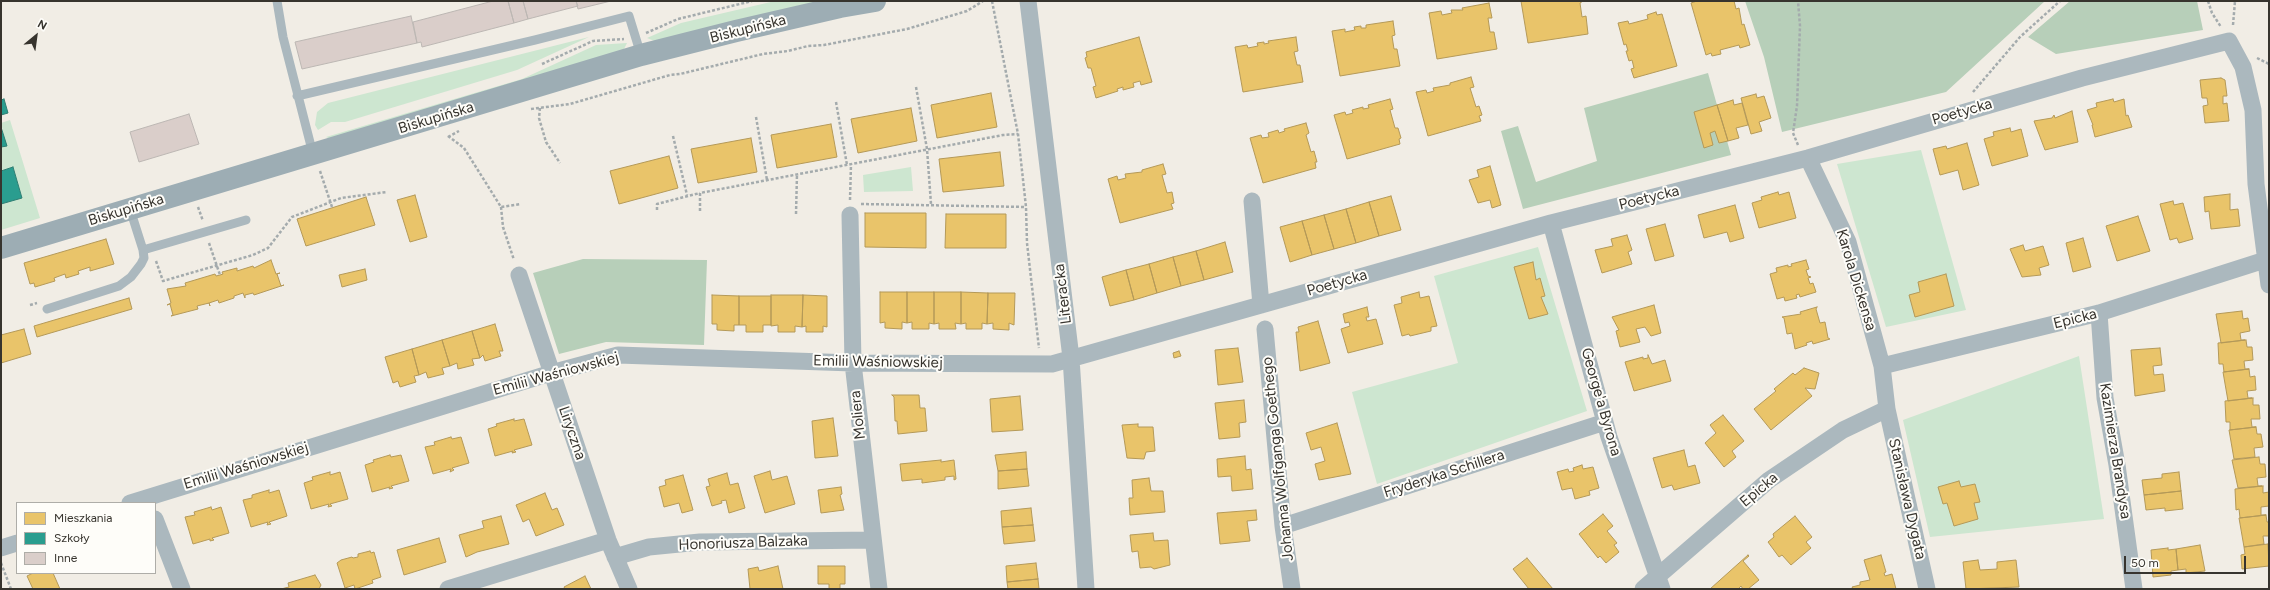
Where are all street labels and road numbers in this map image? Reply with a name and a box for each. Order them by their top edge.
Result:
street label: Biskupińska [708,11,788,47]
street label: Poetycka [1930,95,1994,129]
street label: Biskupińska [396,98,476,138]
street label: Poetycka [1617,182,1681,214]
street label: Biskupińska [86,190,166,230]
street label: Karola Dickensa [1832,227,1880,333]
street label: Literacka [1050,263,1076,325]
street label: Poetycka [1305,266,1369,300]
street label: Epicka [2051,305,2099,333]
street label: George'a Byrona [1577,346,1625,458]
street label: Emilii Waśniowskiej [491,349,621,399]
street label: Emilii Waśniowskiej [813,352,943,372]
street label: Johanna Wolfganga Goethego [1258,356,1298,562]
street label: Kazimierza Brandysa [2095,382,2135,520]
street label: Moliera [846,390,870,440]
street label: Liryczna [554,404,590,462]
street label: Stanisława Dygata [1884,437,1930,561]
street label: Emilii Waśniowskiej [181,438,311,494]
street label: Fryderyka Schillera [1381,446,1507,502]
street label: Epicka [1736,469,1782,511]
street label: Honoriusza Balzaka [678,532,808,554]

